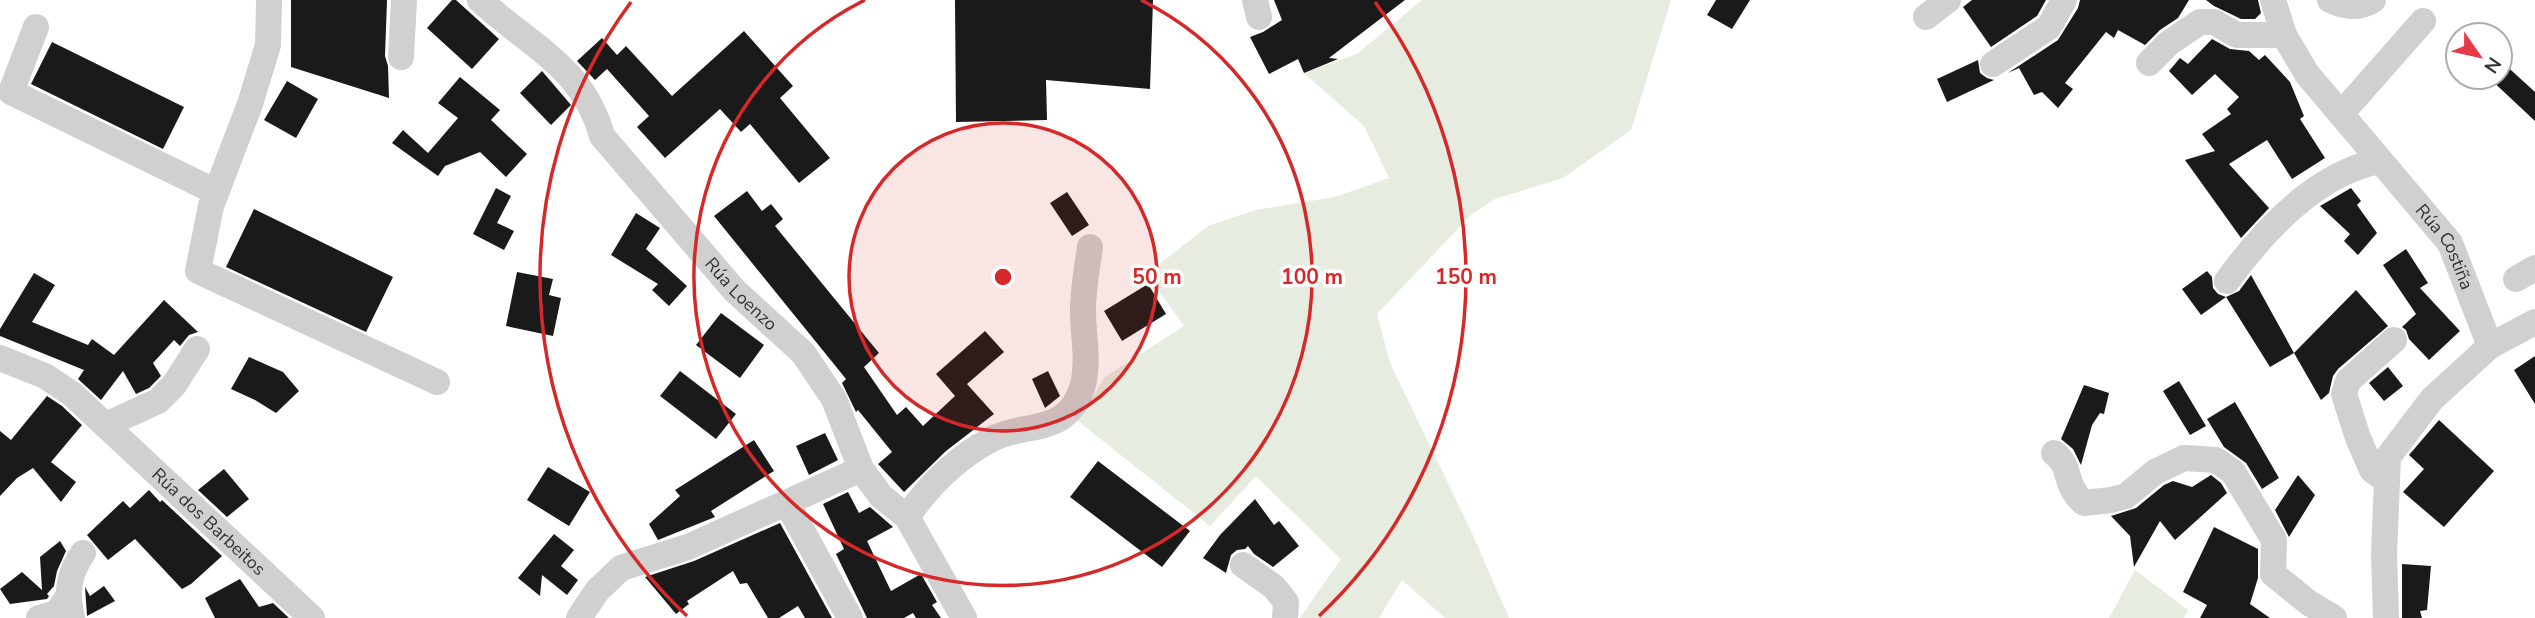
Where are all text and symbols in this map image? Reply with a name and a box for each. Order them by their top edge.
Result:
north arrow [2444,21,2514,91]
text: N [2478,52,2507,78]
street label: Rúa Costiña [2410,199,2479,293]
street label: Rúa Loenzo [699,252,783,336]
text: 50 m [1132,263,1182,291]
text: 100 m [1281,263,1343,291]
text: 150 m [1435,263,1497,291]
centre of rings [991,265,1015,289]
street label: Rúa dos Barbeitos [147,463,271,581]

